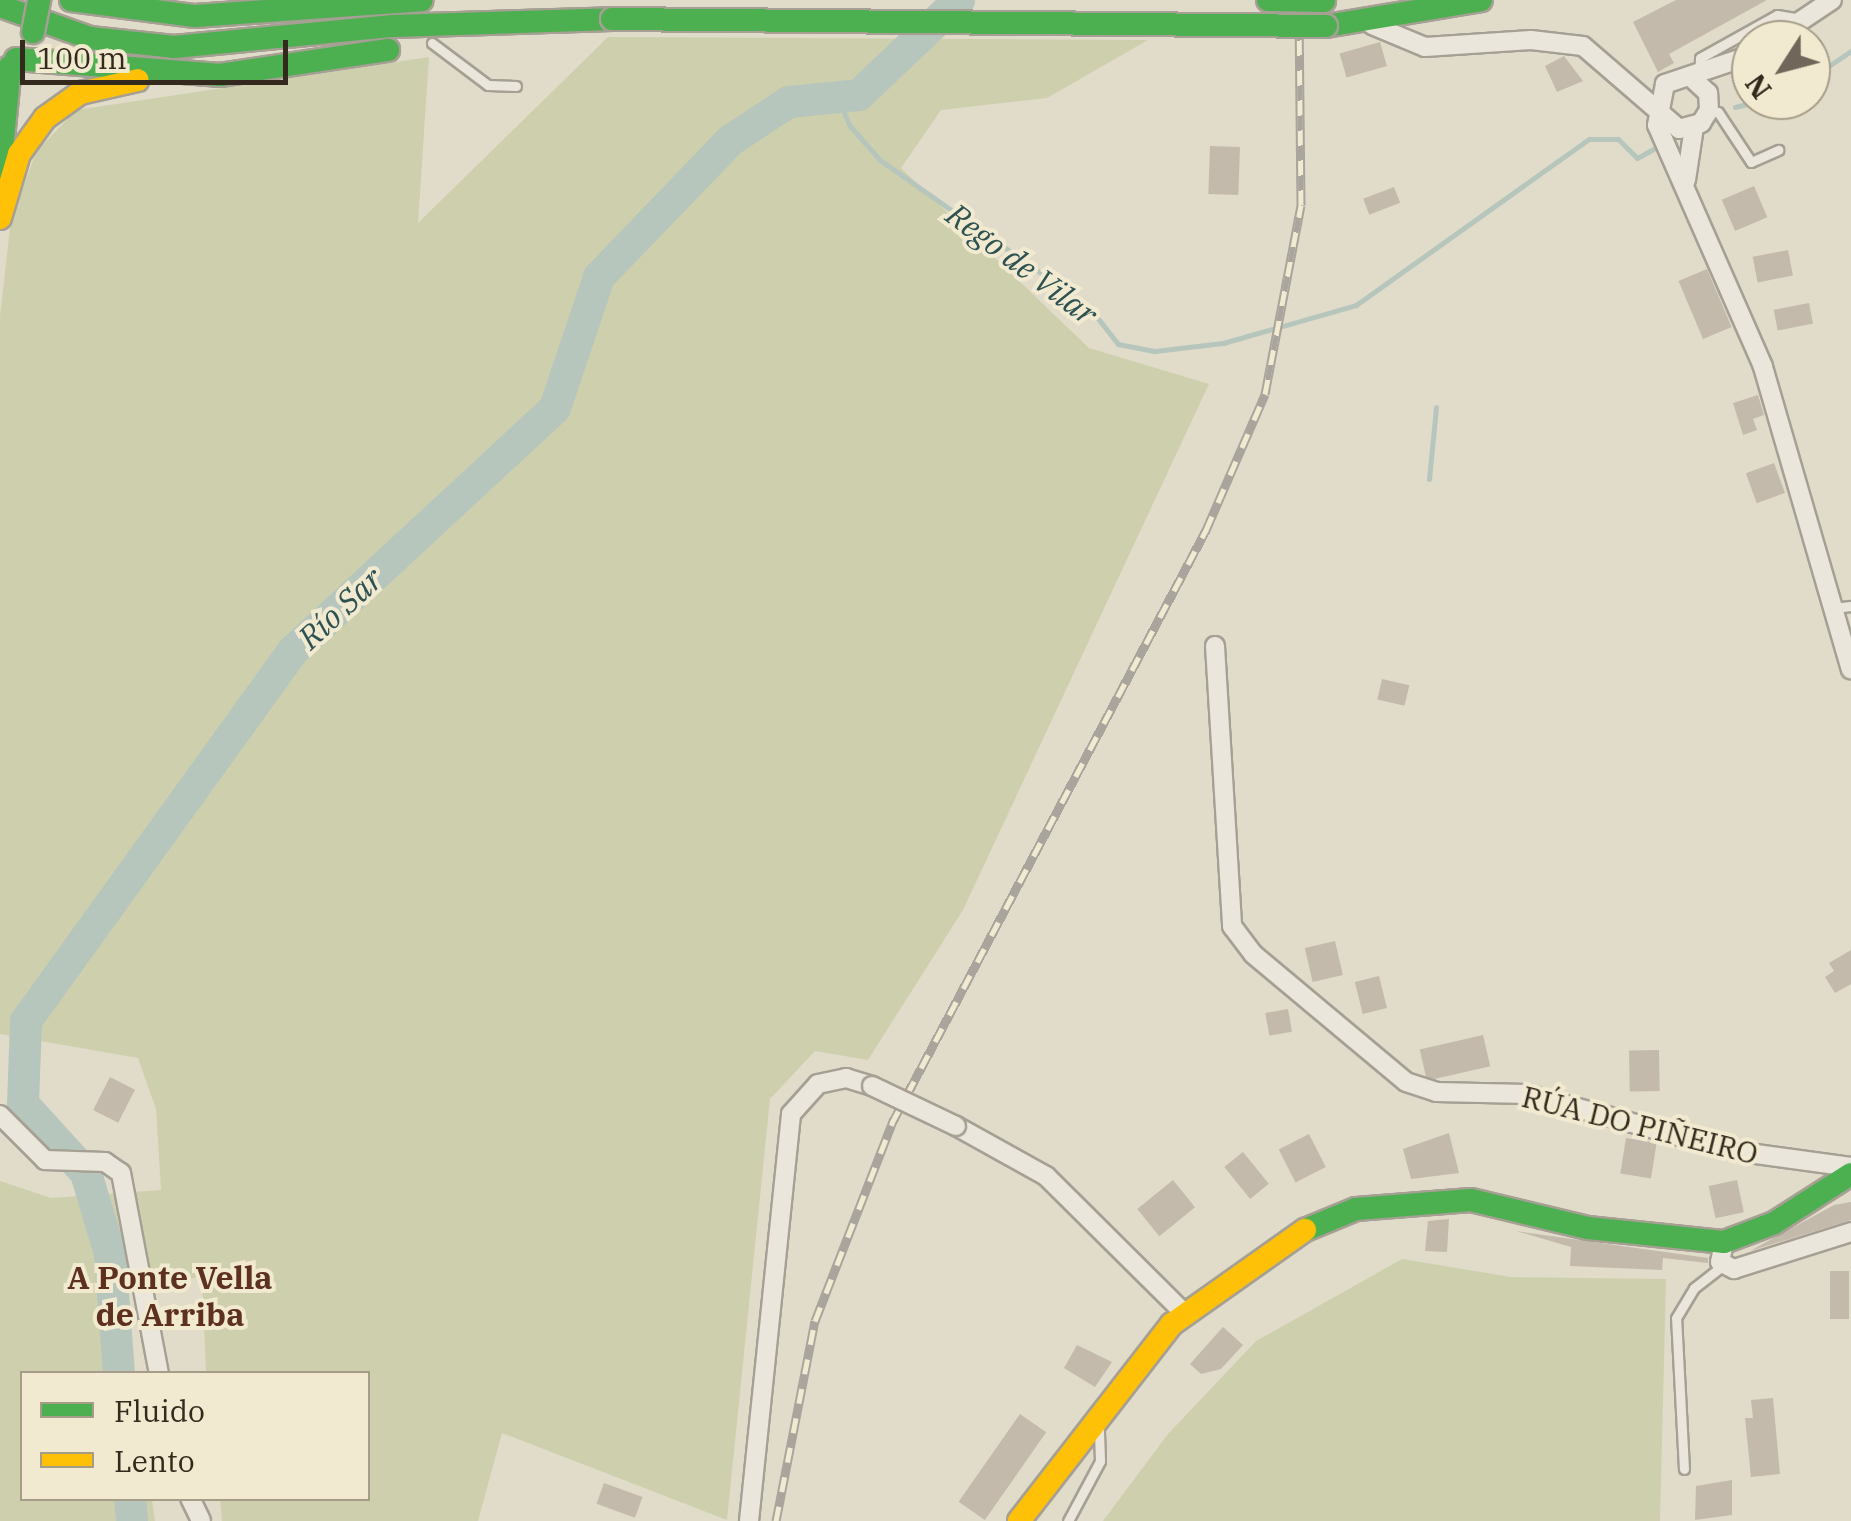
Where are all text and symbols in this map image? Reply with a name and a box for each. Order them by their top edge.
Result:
scale bar [25,20,292,82]
north arrow [1731,20,1831,120]
text: 100 m [37,38,127,77]
text: N [1736,67,1779,107]
water label: Rego de Vilar [939,195,1105,333]
water label: Río Sar [290,559,390,657]
street label: RÚA DO PIÑEIRO [1518,1078,1762,1172]
district label: A Ponte Vella de Arriba [67,1259,273,1334]
legend [20,1371,370,1501]
text: Fluido [114,1391,205,1430]
text: Lento [114,1441,195,1480]

